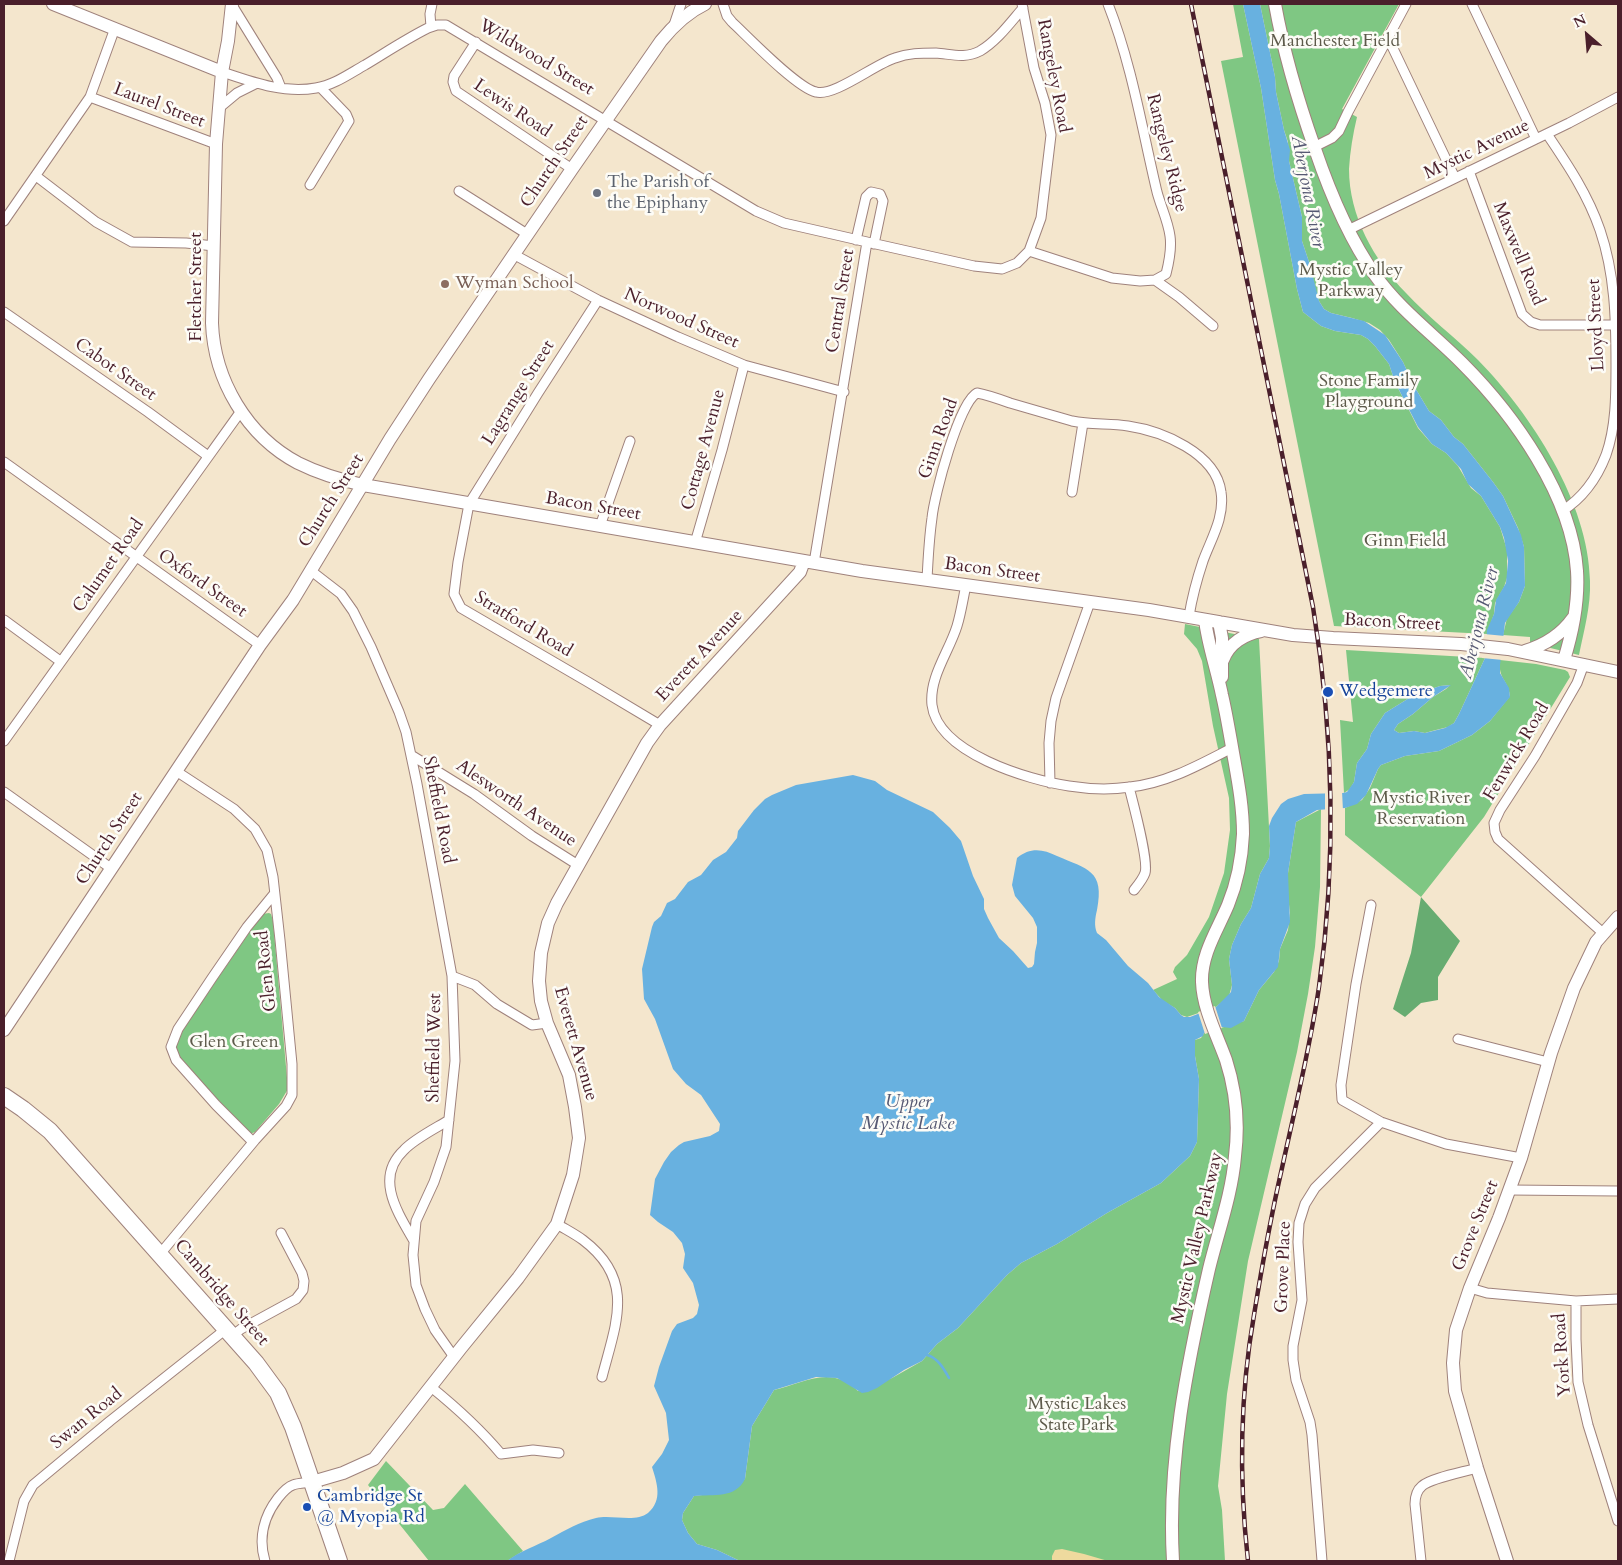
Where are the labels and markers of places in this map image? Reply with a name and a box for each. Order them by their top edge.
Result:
place label: The Parish of the Epiphany [607,172,709,214]
marker: The Parish of the Epiphany [591,187,603,199]
place label: Wyman School [455,273,574,295]
marker: Wyman School [439,278,451,290]
place label: Wedgemere [1339,681,1433,703]
marker: Wedgemere [1321,685,1335,699]
place label: Cambridge St @ Myopia Rd [317,1486,425,1528]
marker: Cambridge St @ Myopia Rd [301,1501,313,1513]

